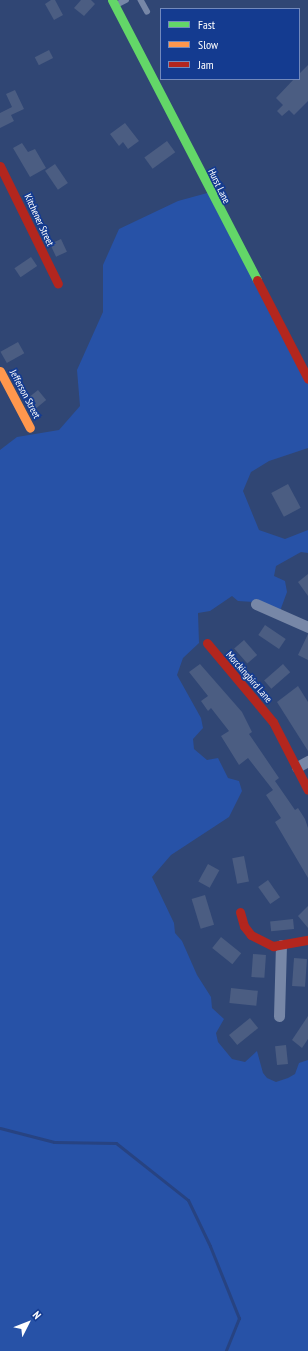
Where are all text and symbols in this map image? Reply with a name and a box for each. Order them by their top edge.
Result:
legend [160,8,300,80]
text: Fast [198,17,215,32]
text: Slow [198,37,218,52]
text: Jam [198,57,214,72]
street label: Hurst Lane [205,167,233,205]
street label: Kitchener Street [22,192,56,248]
street label: Jefferson Street [7,368,43,420]
street label: Morckingbird Lane [223,649,275,705]
north arrow [8,1303,48,1343]
text: N [30,1308,44,1322]

